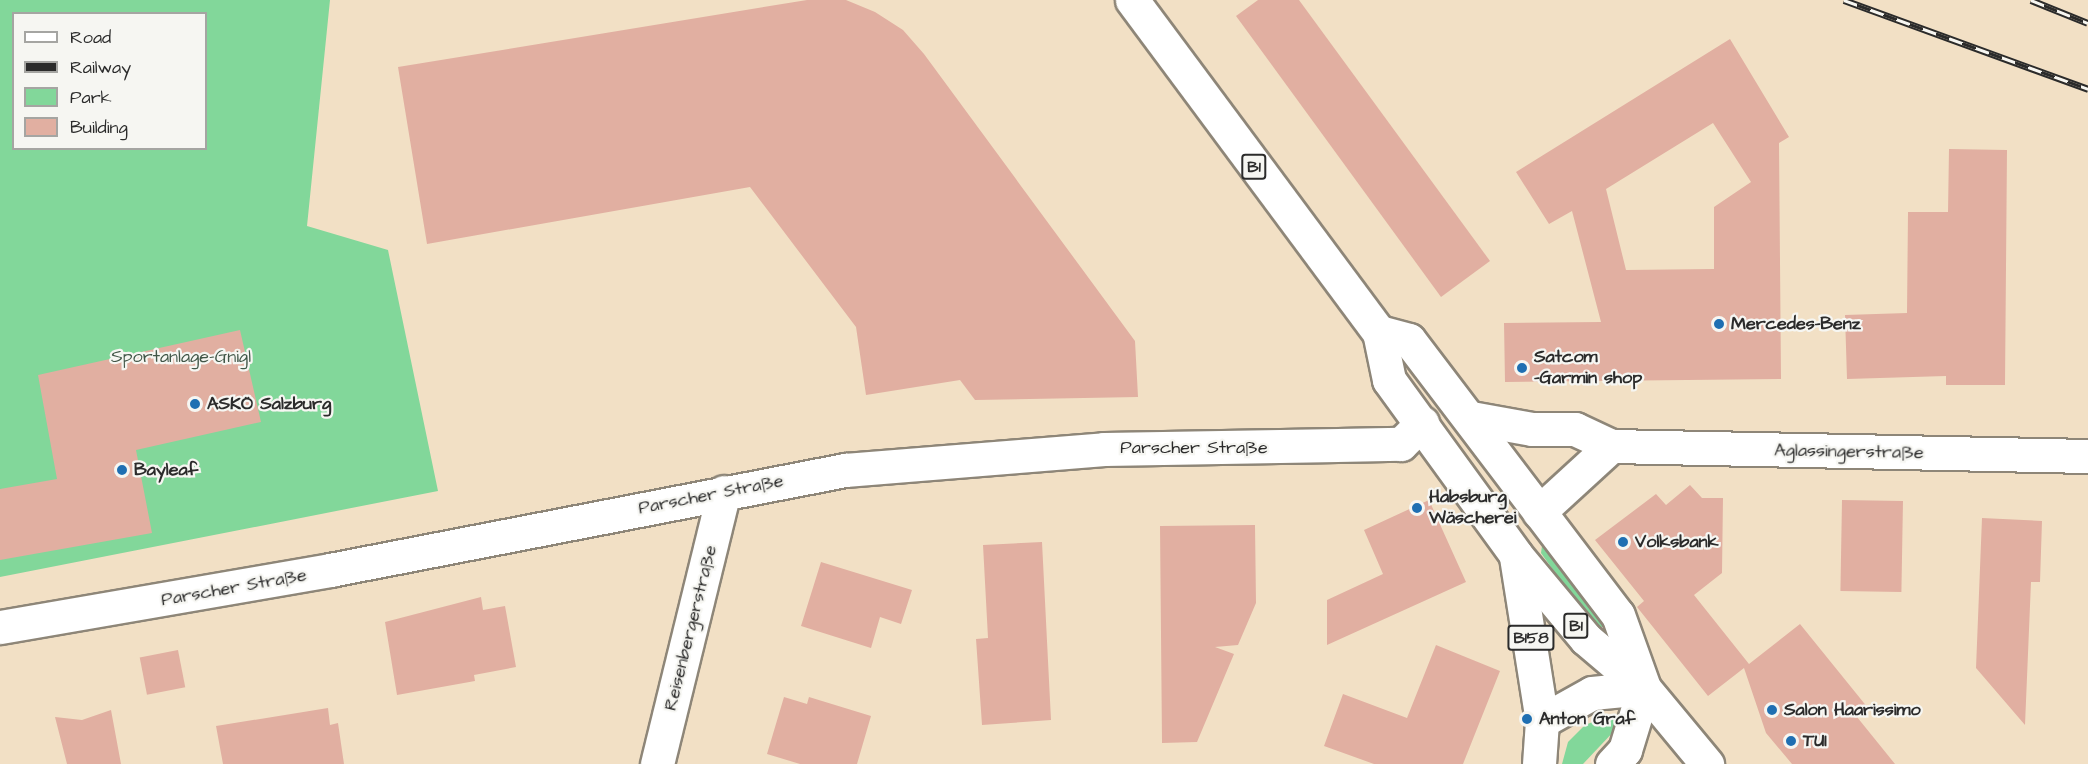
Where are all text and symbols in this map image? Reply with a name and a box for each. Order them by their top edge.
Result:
legend [12,12,207,150]
text: Road [70,25,111,50]
text: Railway [70,55,131,80]
text: Park [70,85,112,110]
text: Building [70,115,128,140]
road number: B1 [1240,154,1268,180]
place label: Mercedes-Benz [1731,313,1861,335]
marker: Mercedes-Benz [1712,317,1726,331]
park label: Sportanlage-Gnigl [111,346,251,368]
place label: Satcom -Garmin shop [1534,347,1642,389]
marker: Satcom -Garmin shop [1515,361,1529,375]
place label: ASKÖ Salzburg [207,393,331,415]
marker: ASKÖ Salzburg [188,397,202,411]
street label: Parscher Straße [1120,437,1268,459]
street label: Aglassingerstraße [1774,440,1924,464]
place label: Bayleaf [134,459,198,481]
marker: Bayleaf [115,463,129,477]
street label: Parscher Straße [637,470,785,520]
place label: Habsburg Wäscherei [1429,487,1517,530]
marker: Habsburg Wäscherei [1410,501,1424,515]
place label: Volksbank [1635,531,1719,553]
marker: Volksbank [1616,535,1630,549]
street label: Reisenbergerstraße [660,543,722,713]
street label: Parscher Straße [160,565,308,611]
road number: B1 [1562,613,1590,639]
road number: B158 [1507,625,1555,651]
place label: Salon Haarissimo [1784,699,1921,721]
marker: Salon Haarissimo [1765,703,1779,717]
place label: Anton Graf [1539,708,1635,730]
marker: Anton Graf [1520,712,1534,726]
place label: TUI [1803,730,1827,752]
marker: TUI [1784,734,1798,748]

